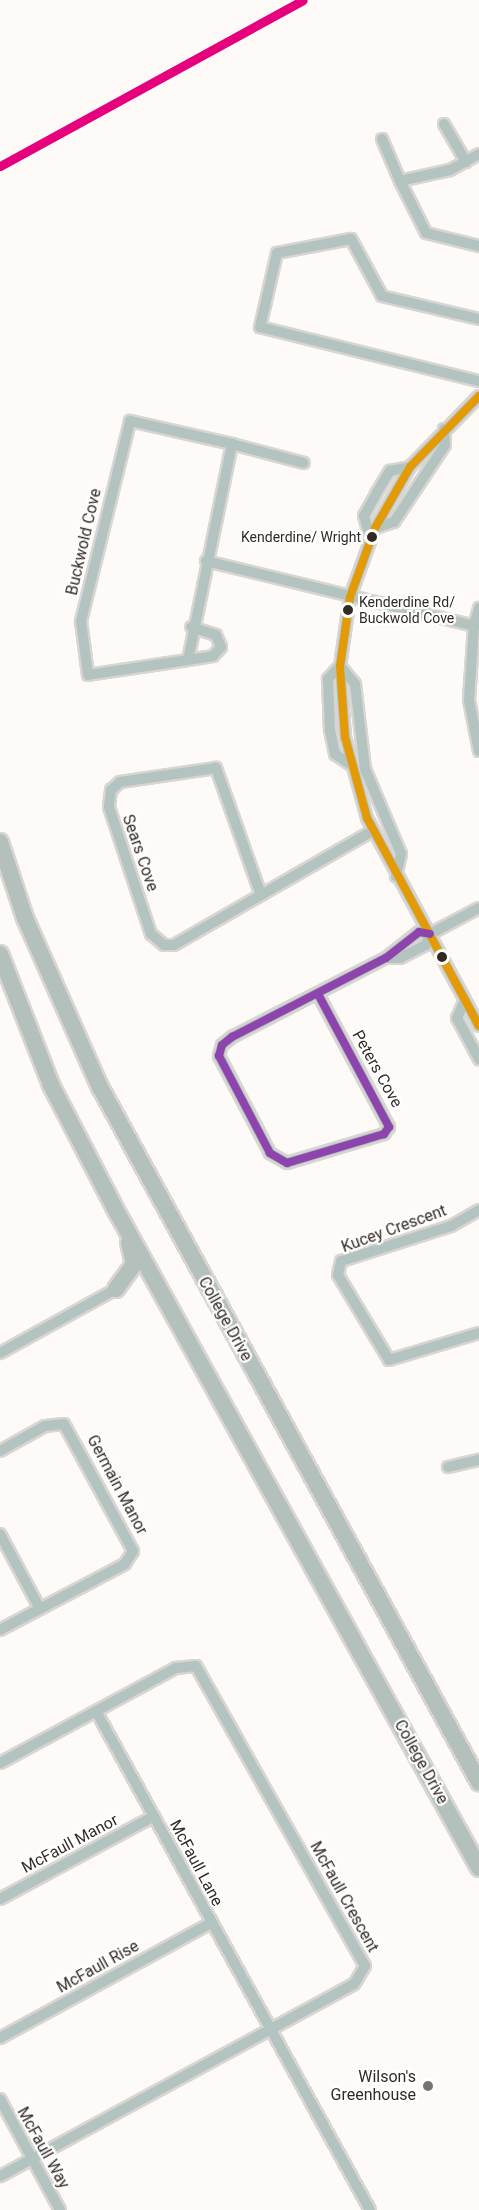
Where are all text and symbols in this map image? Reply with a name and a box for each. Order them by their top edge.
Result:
street label: Buckwold Cove [62,487,106,597]
place label: Kenderdine/ Wright [241,529,361,545]
marker: Kenderdine/ Wright [366,531,378,543]
place label: Kenderdine Rd/ Buckwold Cove [359,594,455,626]
marker: Kenderdine Rd/ Buckwold Cove [342,604,354,616]
street label: Sears Cove [118,812,162,894]
unlabelled marker [436,951,448,963]
street label: Peters Cove [348,1027,406,1111]
street label: Kucey Crescent [339,1201,449,1257]
street label: College Drive [194,1274,256,1364]
street label: Germain Manor [83,1432,151,1538]
street label: College Drive [390,1717,452,1807]
street label: McFaull Manor [19,1811,121,1877]
street label: McFaull Lane [165,1817,227,1909]
street label: McFaull Crescent [306,1838,382,1956]
street label: McFaull Rise [54,1937,142,1997]
place label: Wilson's Greenhouse [331,2067,416,2105]
marker: Wilson's Greenhouse [421,2079,435,2093]
street label: McFaull Way [13,2104,73,2192]

